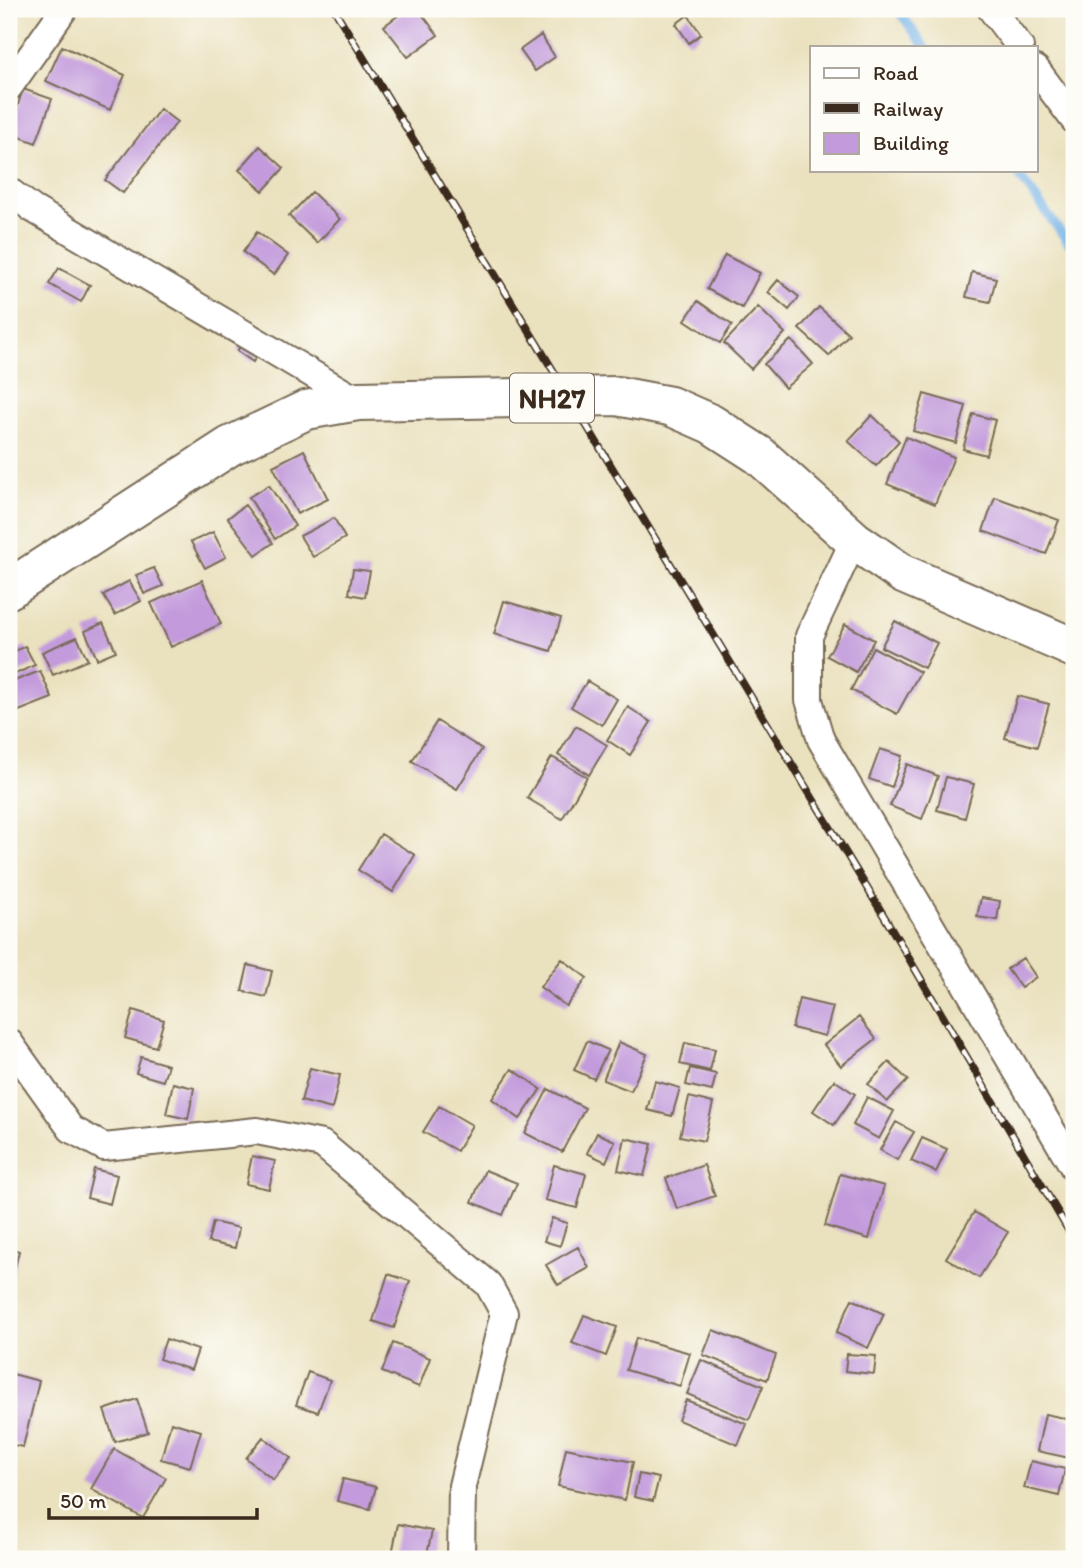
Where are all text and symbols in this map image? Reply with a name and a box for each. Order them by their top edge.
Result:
legend [810,46,1038,172]
text: Road [873,60,919,85]
text: Railway [873,96,943,121]
text: Building [873,130,949,155]
road number: NH27 [510,374,594,422]
scale bar [49,1477,257,1521]
text: 50 m [60,1488,107,1513]

